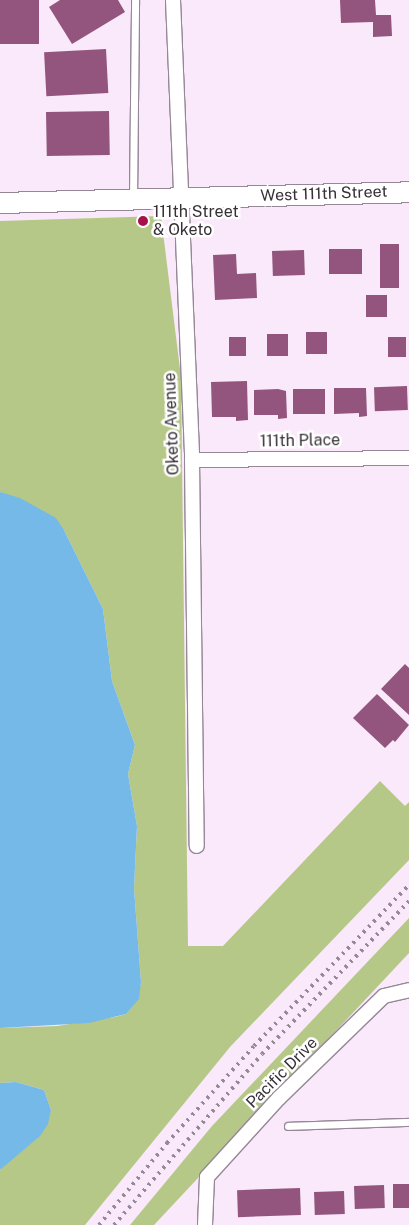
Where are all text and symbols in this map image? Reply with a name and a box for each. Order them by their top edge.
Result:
street label: West 111th Street [260,182,388,206]
place label: 111th Street & Oketo [153,202,239,240]
marker: 111th Street & Oketo [137,215,149,227]
street label: Oketo Avenue [161,372,183,476]
street label: 111th Place [260,431,340,451]
street label: Pacific Drive [242,1033,322,1113]

